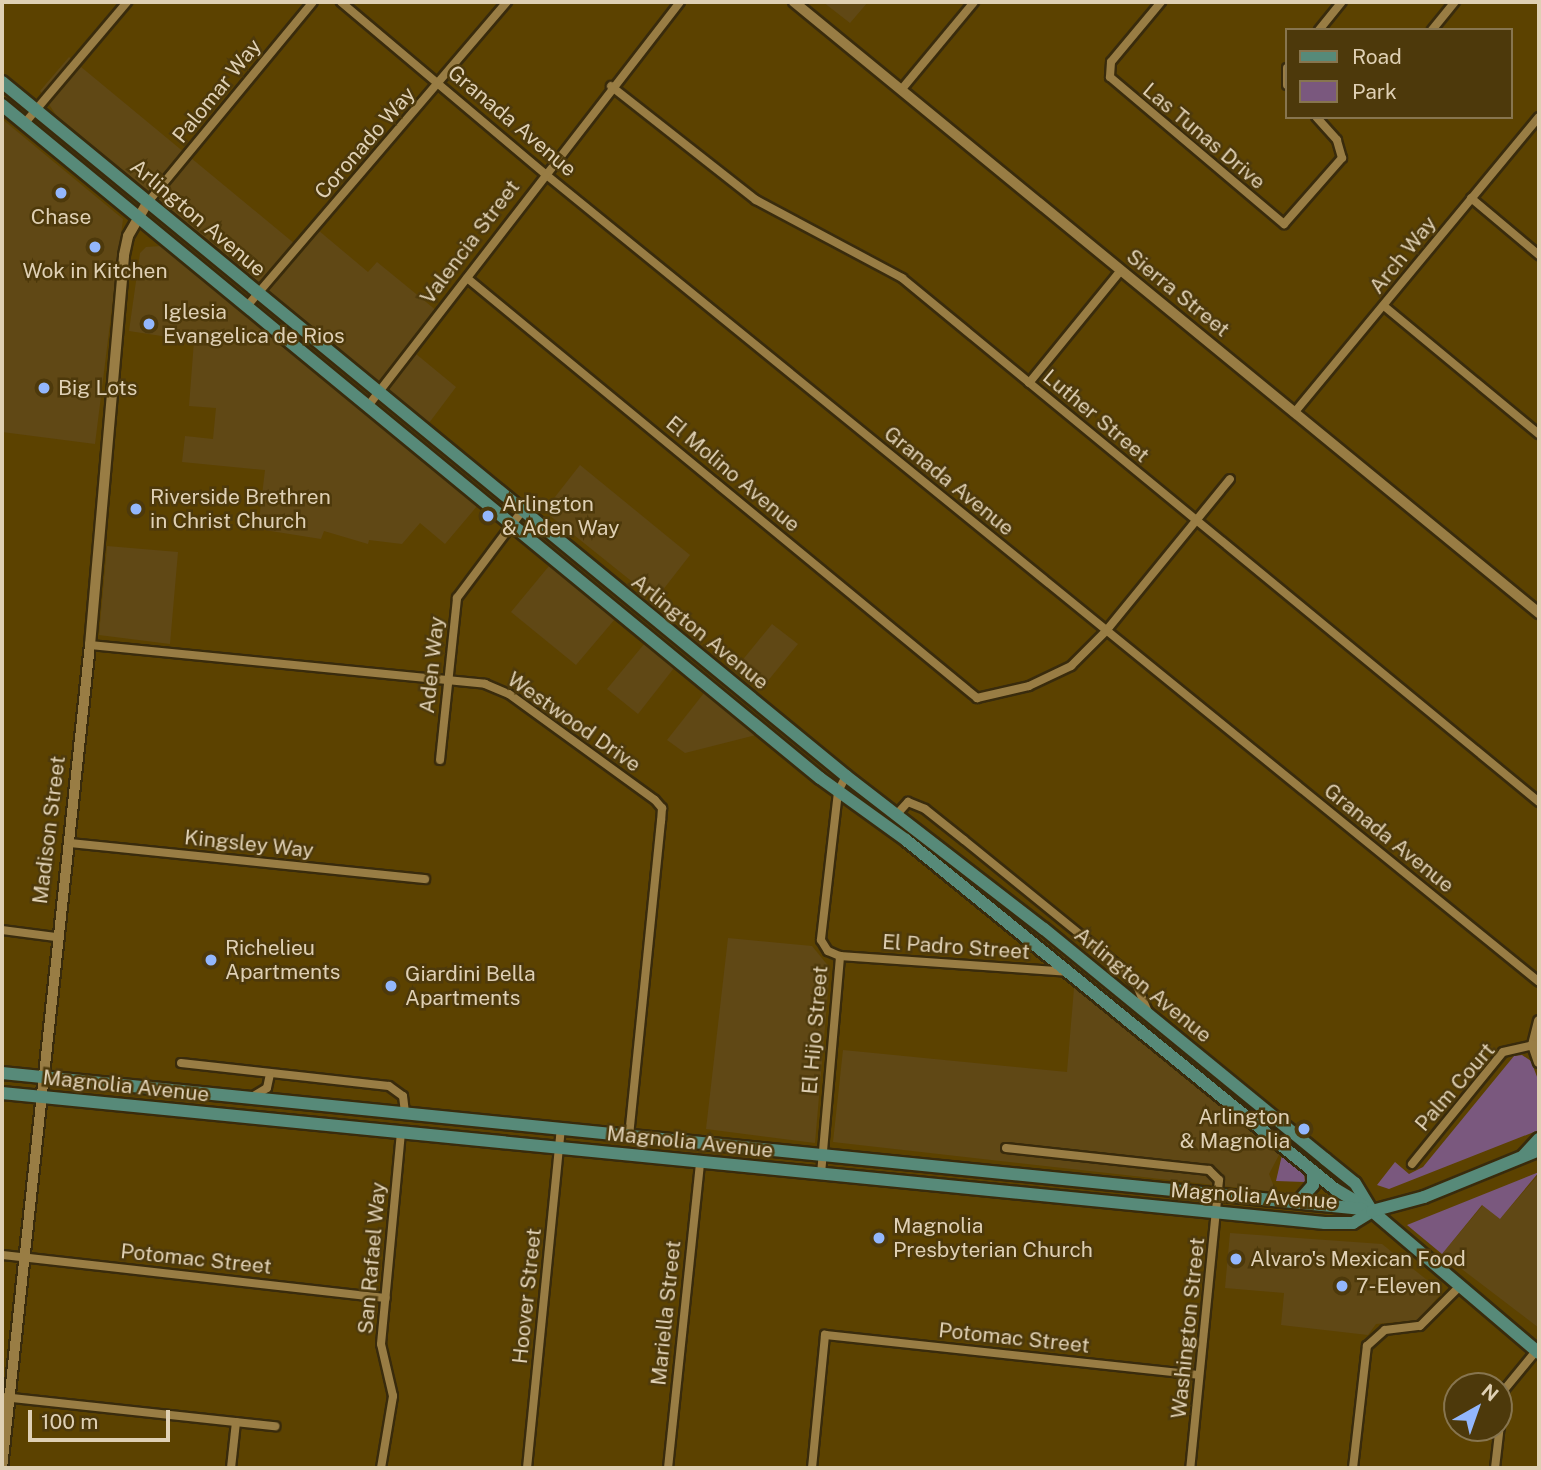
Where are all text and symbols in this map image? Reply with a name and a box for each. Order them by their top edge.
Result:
legend [1286,28,1513,119]
street label: Palomar Way [167,34,267,148]
text: Road [1352,44,1402,69]
street label: Granada Avenue [443,60,581,182]
street label: Las Tunas Drive [1138,77,1270,195]
text: Park [1352,79,1397,104]
street label: Coronado Way [309,82,421,204]
street label: Arlington Avenue [125,154,271,282]
street label: Valencia Street [415,175,525,309]
marker: Chase [53,185,69,201]
place label: Chase [31,204,91,230]
street label: Arch Way [1364,211,1442,299]
marker: Wok in Kitchen [87,239,103,255]
street label: Sierra Street [1121,244,1235,342]
place label: Wok in Kitchen [22,258,168,284]
place label: Iglesia Evangelica de Rios [163,299,345,349]
marker: Iglesia Evangelica de Rios [141,316,157,332]
street label: Luther Street [1038,364,1154,468]
place label: Big Lots [58,375,137,401]
marker: Big Lots [36,380,52,396]
street label: El Molino Avenue [661,411,805,537]
street label: Granada Avenue [879,421,1019,541]
place label: Riverside Brethren in Christ Church [150,484,331,534]
place label: Arlington & Aden Way [502,491,620,541]
marker: Riverside Brethren in Christ Church [128,501,144,517]
marker: Arlington & Aden Way [480,508,496,524]
street label: Arlington Avenue [626,569,774,695]
street label: Aden Way [414,615,450,715]
street label: Westwood Drive [502,667,646,777]
street label: Madison Street [27,754,71,906]
street label: Granada Avenue [1319,778,1459,898]
street label: Kingsley Way [183,825,315,863]
street label: Arlington Avenue [1069,922,1217,1048]
street label: El Padro Street [881,929,1031,965]
place label: Richelieu Apartments [225,935,340,985]
marker: Richelieu Apartments [203,952,219,968]
place label: Giardini Bella Apartments [405,961,536,1011]
street label: El Hijo Street [797,964,833,1096]
marker: Giardini Bella Apartments [383,978,399,994]
street label: Palm Court [1410,1038,1500,1136]
street label: Magnolia Avenue [41,1065,211,1107]
place label: Arlington & Magnolia [1180,1104,1290,1154]
street label: Magnolia Avenue [605,1121,775,1163]
marker: Arlington & Magnolia [1296,1121,1312,1137]
street label: Magnolia Avenue [1170,1178,1338,1214]
street label: San Rafael Way [353,1181,391,1335]
place label: Magnolia Presbyterian Church [893,1213,1093,1263]
street label: Hoover Street [507,1227,547,1365]
marker: Magnolia Presbyterian Church [871,1230,887,1246]
street label: Washington Street [1166,1236,1210,1420]
street label: Potomac Street [119,1239,273,1279]
street label: Mariella Street [646,1239,686,1387]
place label: Alvaro's Mexican Food [1250,1246,1466,1272]
marker: Alvaro's Mexican Food [1228,1251,1244,1267]
place label: 7-Eleven [1356,1273,1441,1299]
marker: 7-Eleven [1334,1278,1350,1294]
street label: Potomac Street [937,1318,1091,1358]
north arrow [1443,1372,1513,1442]
text: N [1477,1379,1503,1406]
scale bar [32,1396,173,1440]
text: 100 m [41,1409,98,1434]

